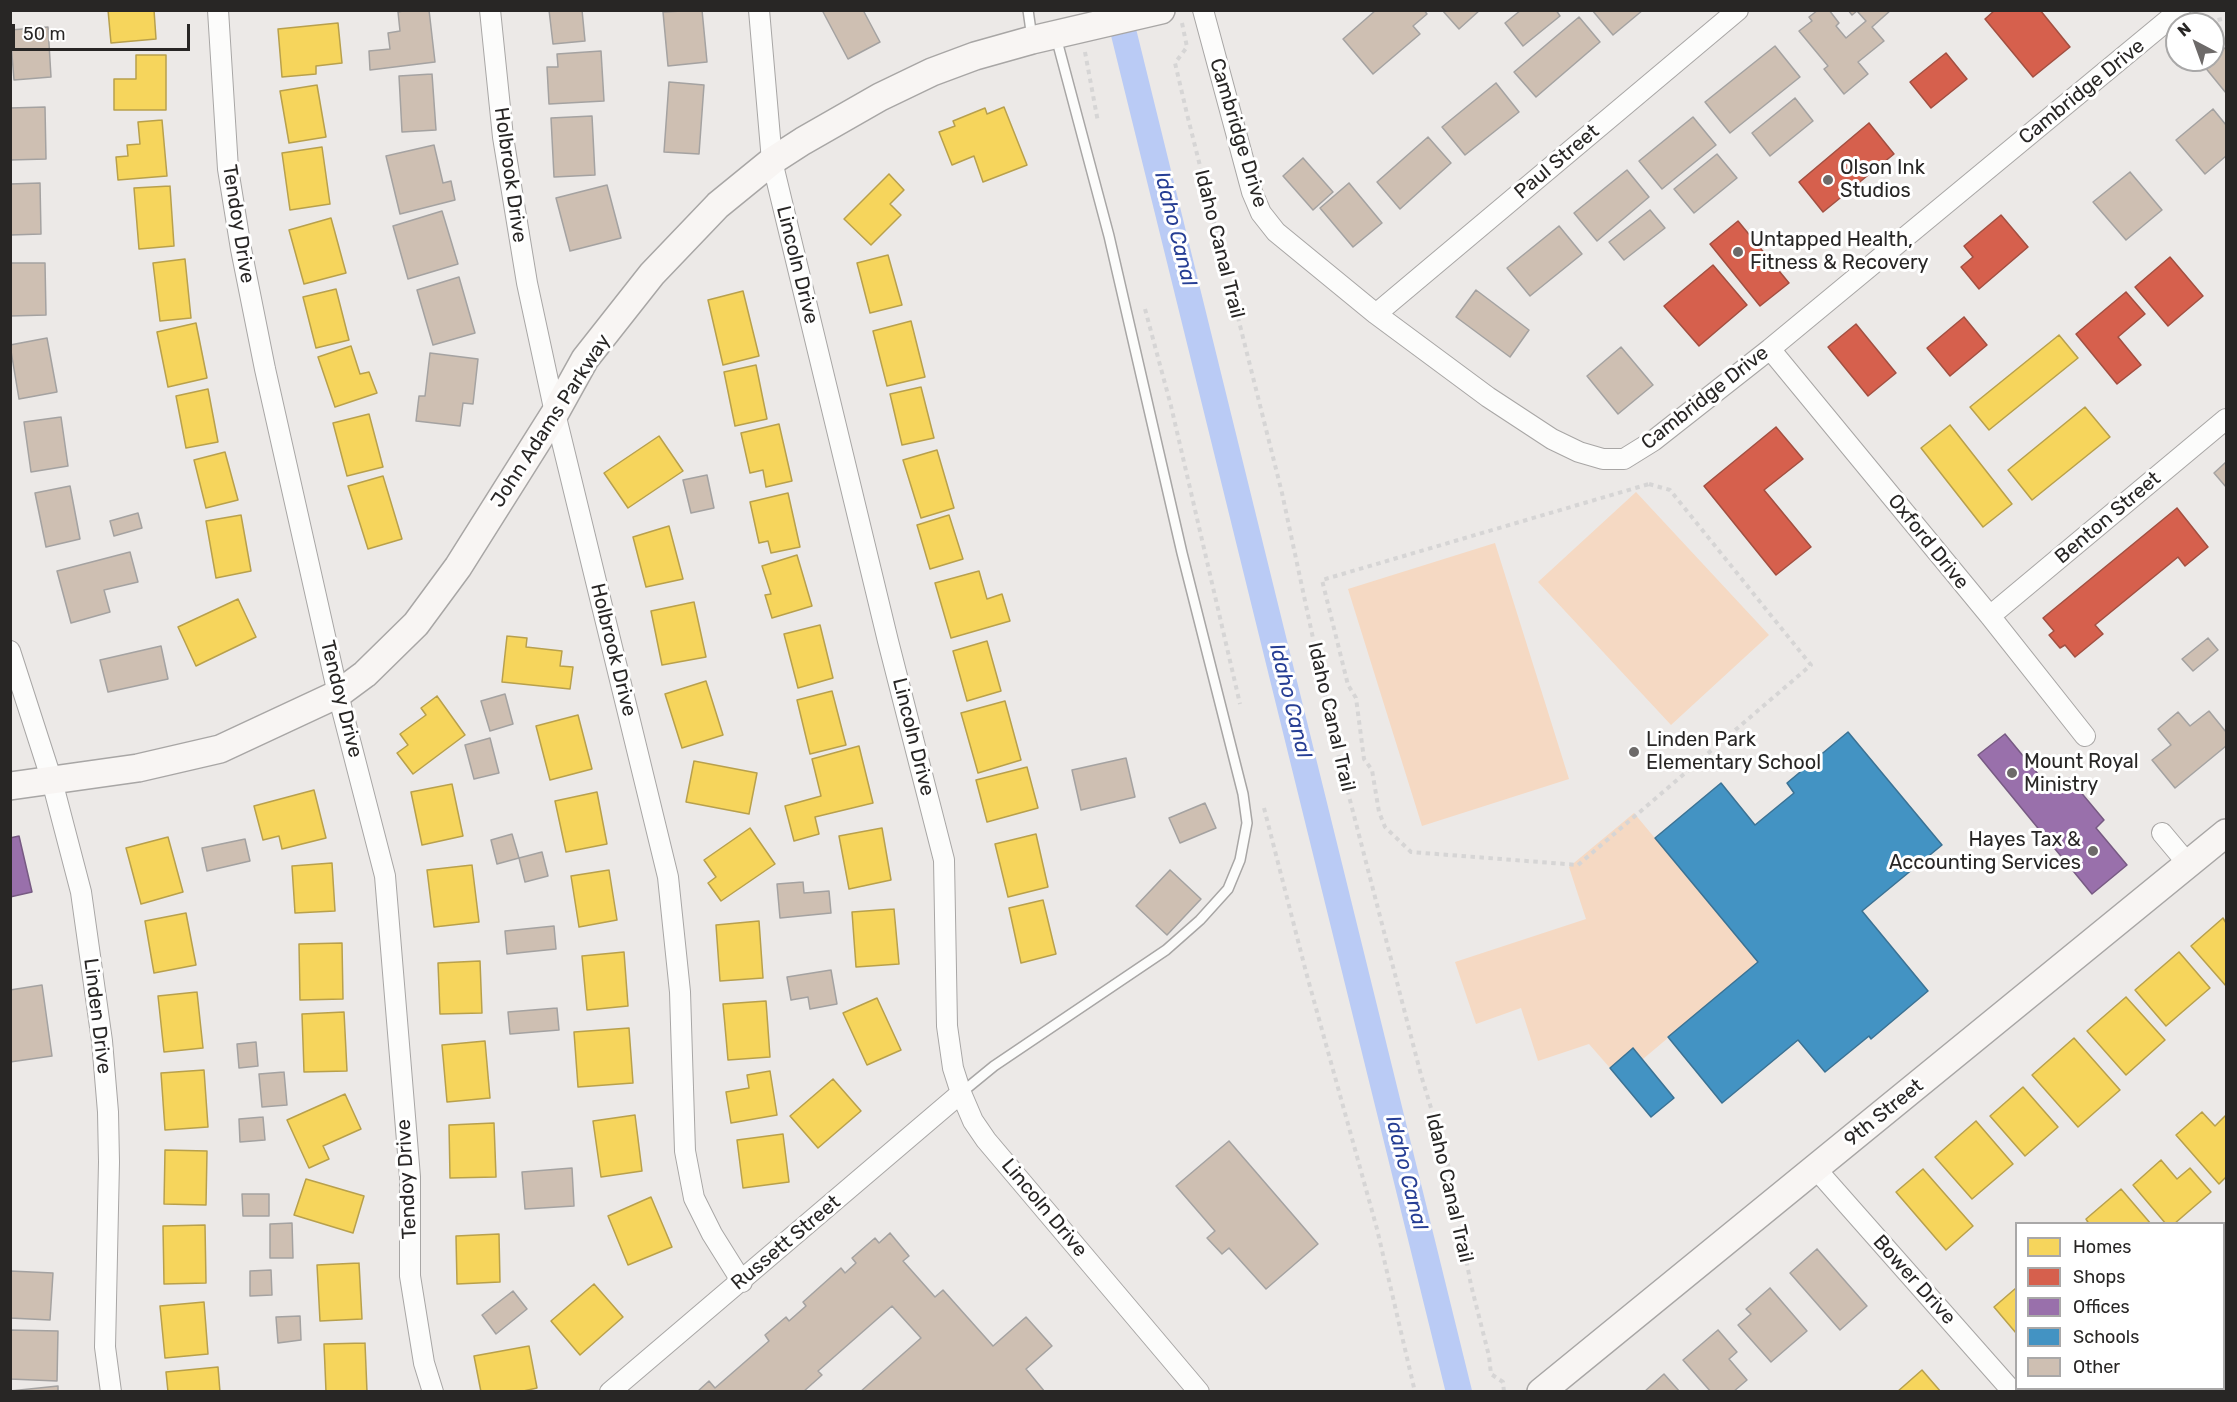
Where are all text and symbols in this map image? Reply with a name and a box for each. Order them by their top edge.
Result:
scale bar [15,12,194,50]
north arrow [2165,12,2225,72]
text: N [2174,19,2195,40]
text: 50 m [23,23,66,45]
street label: Cambridge Drive [2014,34,2150,150]
street label: Cambridge Drive [1204,56,1272,210]
street label: Holbrook Drive [489,106,531,244]
street label: Paul Street [1510,120,1604,204]
place label: Olson Ink Studios [1840,156,1925,203]
street label: Tendoy Drive [217,163,259,285]
street label: Idaho Canal Trail [1189,167,1249,321]
water label: Idaho Canal [1149,169,1201,289]
marker: Olson Ink Studios [1821,173,1835,187]
street label: Lincoln Drive [771,204,823,326]
place label: Untapped Health, Fitness & Recovery [1750,228,1929,275]
marker: Untapped Health, Fitness & Recovery [1731,245,1745,259]
street label: John Adams Parkway [486,330,616,512]
street label: Cambridge Drive [1637,341,1773,455]
street label: Benton Street [2050,467,2166,569]
street label: Oxford Drive [1882,490,1974,594]
street label: Holbrook Drive [585,581,641,719]
street label: Tendoy Drive [315,638,367,760]
street label: Idaho Canal Trail [1302,640,1360,794]
water label: Idaho Canal [1264,641,1316,761]
street label: Lincoln Drive [887,676,939,798]
place label: Linden Park Elementary School [1646,728,1821,775]
marker: Linden Park Elementary School [1627,745,1641,759]
place label: Mount Royal Ministry [2024,750,2139,797]
marker: Mount Royal Ministry [2005,766,2019,780]
place label: Hayes Tax & Accounting Services [1889,828,2081,875]
marker: Hayes Tax & Accounting Services [2086,844,2100,858]
street label: Linden Drive [78,957,116,1075]
street label: 9th Street [1840,1074,1928,1152]
street label: Idaho Canal Trail [1420,1111,1478,1265]
water label: Idaho Canal [1380,1113,1432,1233]
street label: Tendoy Drive [392,1118,422,1240]
street label: Lincoln Drive [996,1154,1092,1262]
street label: Russett Street [727,1190,845,1296]
legend [2015,1222,2225,1390]
street label: Bower Drive [1868,1230,1960,1330]
text: Homes [2073,1236,2131,1258]
text: Shops [2073,1266,2125,1288]
text: Offices [2073,1296,2130,1318]
text: Schools [2073,1326,2139,1348]
text: Other [2073,1356,2120,1378]

